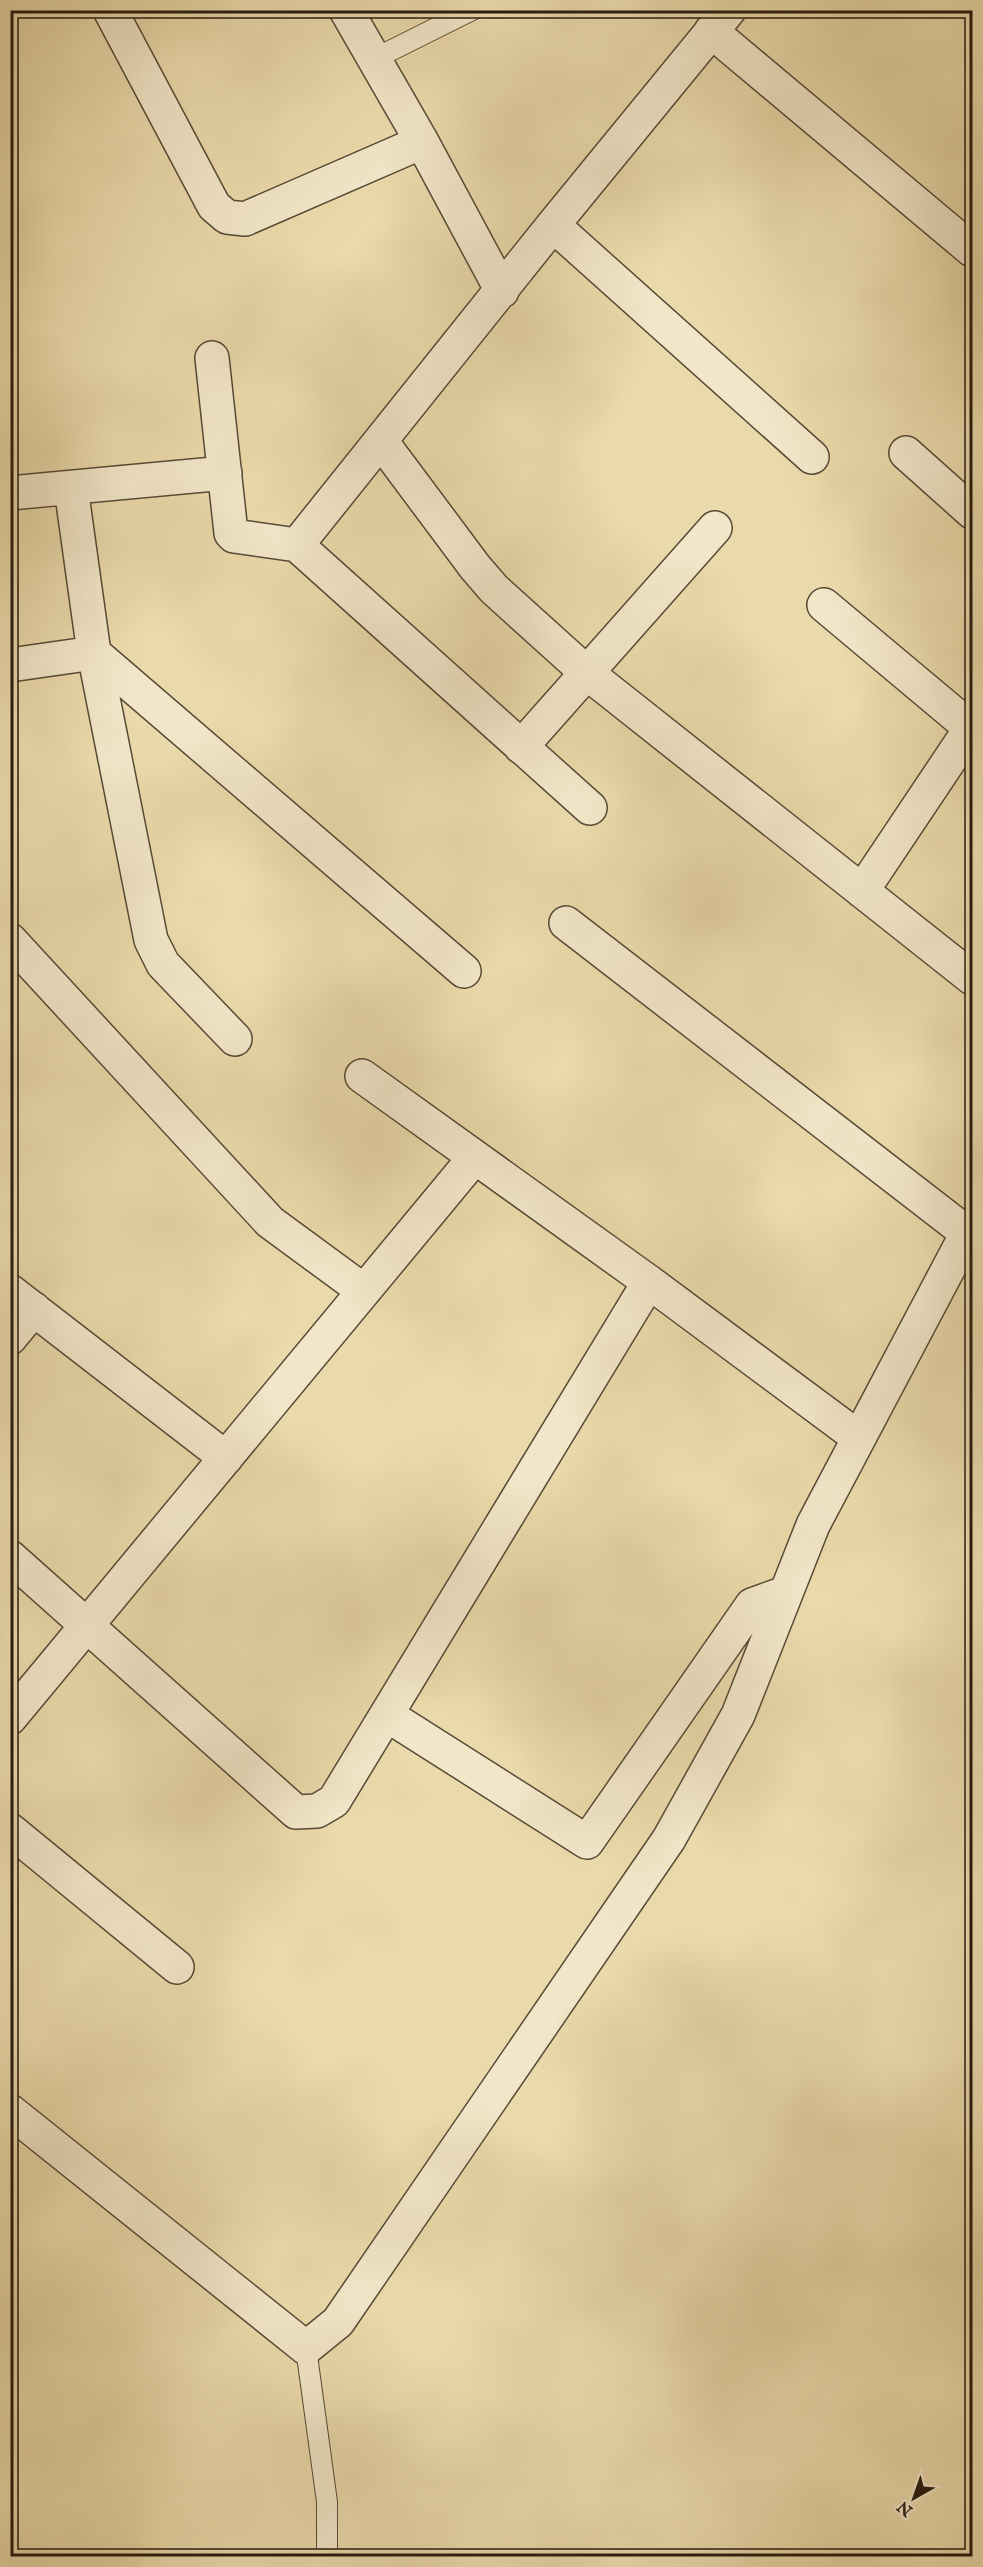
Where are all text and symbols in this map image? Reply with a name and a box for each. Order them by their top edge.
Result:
north arrow [884,2468,944,2528]
text: N [894,2496,918,2521]

